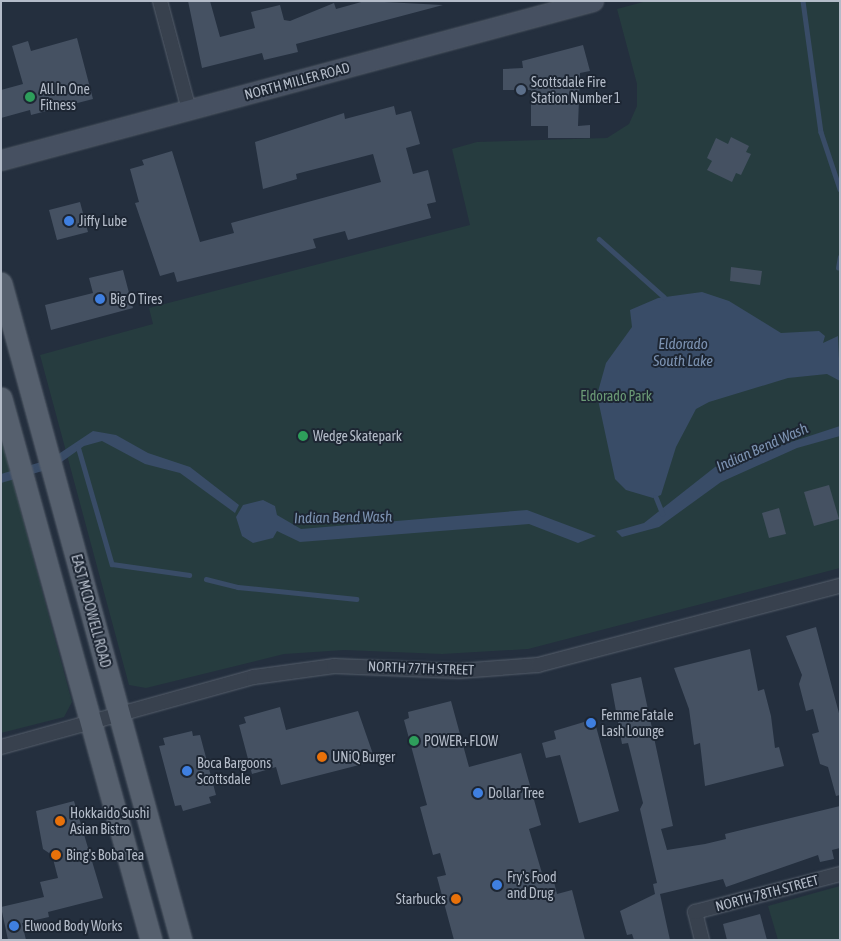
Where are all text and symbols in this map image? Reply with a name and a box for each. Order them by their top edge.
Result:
street label: NORTH MILLER ROAD [243,59,351,103]
place label: Scottsdale Fire Station Number 1 [531,74,621,106]
place label: All In One Fitness [40,81,90,114]
marker: Scottsdale Fire Station Number 1 [515,84,527,96]
marker: All In One Fitness [24,91,36,103]
place label: Jiffy Lube [79,213,127,229]
marker: Jiffy Lube [63,215,75,227]
place label: Big O Tires [110,291,162,307]
marker: Big O Tires [94,293,106,305]
water label: Eldorado South Lake [653,334,713,369]
park label: Eldorado Park [580,388,652,404]
water label: Indian Bend Wash [713,419,811,475]
place label: Wedge Skatepark [313,428,402,444]
marker: Wedge Skatepark [297,430,309,442]
water label: Indian Bend Wash [294,507,392,527]
street label: EAST MCDOWELL ROAD [68,552,114,670]
street label: NORTH 77TH STREET [368,658,474,678]
place label: Femme Fatale Lash Lounge [601,707,673,740]
marker: Femme Fatale Lash Lounge [585,717,597,729]
place label: POWER+FLOW [424,733,498,749]
marker: POWER+FLOW [408,735,420,747]
place label: UNiQ Burger [332,749,395,765]
marker: UNiQ Burger [316,751,328,763]
place label: Boca Bargoons Scottsdale [197,755,271,788]
marker: Boca Bargoons Scottsdale [181,765,193,777]
place label: Dollar Tree [488,785,544,801]
marker: Dollar Tree [472,787,484,799]
place label: Hokkaido Sushi Asian Bistro [70,805,149,838]
marker: Hokkaido Sushi Asian Bistro [54,815,66,827]
place label: Bing's Boba Tea [66,847,144,863]
marker: Bing's Boba Tea [50,849,62,861]
place label: Fry's Food and Drug [507,869,557,902]
street label: NORTH 78TH STREET [714,871,820,915]
marker: Fry's Food and Drug [491,879,503,891]
place label: Starbucks [396,891,446,907]
marker: Starbucks [450,893,462,905]
place label: Elwood Body Works [24,918,123,934]
marker: Elwood Body Works [8,920,20,932]

